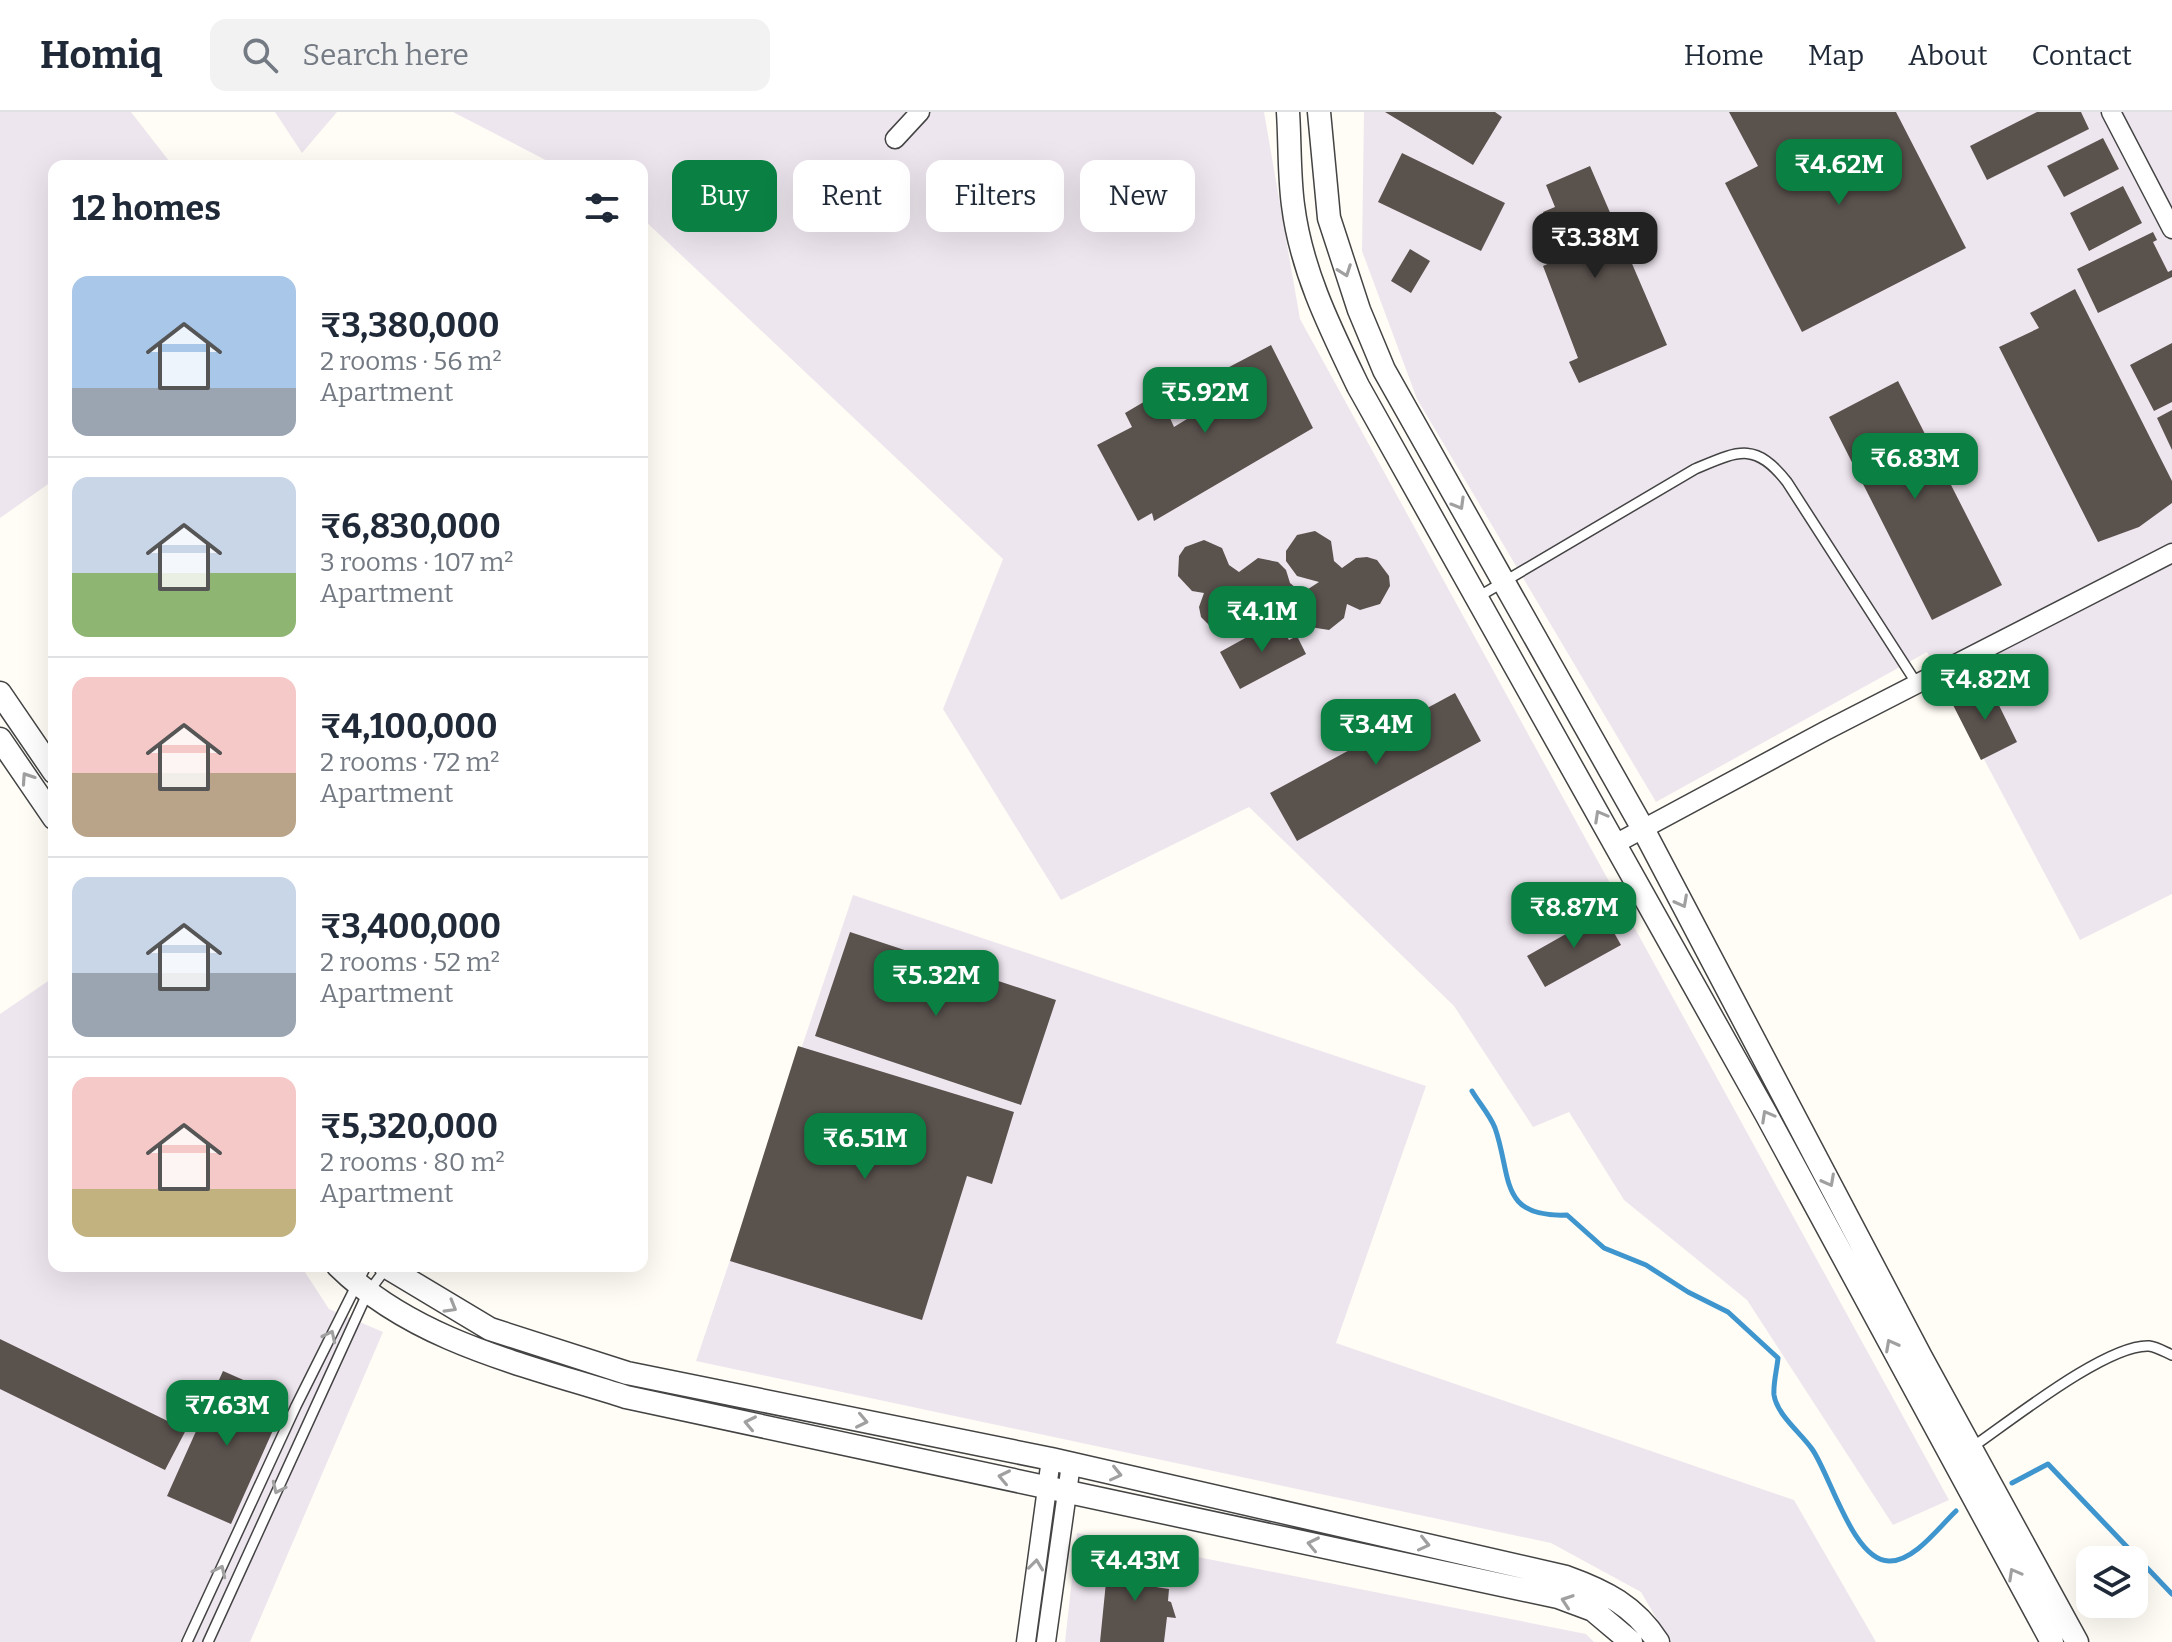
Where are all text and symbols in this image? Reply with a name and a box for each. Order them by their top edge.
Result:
search box [210,19,770,91]
text: Homiq [40,32,162,78]
icon: search [238,33,282,77]
text: Search here [302,37,469,73]
text: Home [1684,39,1764,72]
text: Map [1808,39,1864,72]
text: About [1908,39,1988,72]
text: Contact [2032,39,2132,72]
pin: ₹4.62M [1774,139,1904,207]
text: ₹4.62M [1794,149,1884,180]
chip: Buy [672,160,777,232]
chip: Rent [793,160,910,232]
chip: Filters [926,160,1064,232]
chip: New [1080,160,1195,232]
icon: filters [580,186,624,230]
text: 12 homes [72,188,221,229]
pin: ₹3.38M [1530,212,1660,280]
text: ₹3.38M [1550,222,1640,253]
one-way arrow [1335,263,1352,277]
text: ₹3,380,000 [320,305,500,346]
icon: home [136,308,232,404]
text: 2 rooms · 56 m² [320,346,502,377]
pin: ₹5.92M [1140,367,1270,435]
text: Apartment [320,377,453,408]
text: ₹5.92M [1161,377,1249,408]
pin: ₹6.83M [1850,433,1980,501]
text: ₹6.83M [1870,443,1960,474]
one-way arrow [1449,495,1465,510]
text: ₹6,830,000 [320,506,501,547]
icon: home [136,509,232,605]
text: 3 rooms · 107 m² [320,547,513,578]
text: Apartment [320,578,453,609]
pin: ₹4.1M [1206,586,1318,654]
text: ₹4.1M [1226,596,1298,627]
pin: ₹4.82M [1920,654,2050,722]
text: ₹4.82M [1939,664,2031,695]
pin: ₹3.4M [1320,699,1432,767]
text: ₹4,100,000 [320,706,498,747]
icon: home [136,709,232,805]
text: ₹3.4M [1339,709,1413,740]
text: 2 rooms · 72 m² [320,747,500,778]
one-way arrow [22,773,37,787]
text: Apartment [320,778,453,809]
one-way arrow [1594,810,1609,824]
pin: ₹8.87M [1509,882,1639,950]
text: ₹8.87M [1529,892,1619,923]
one-way arrow [1672,893,1687,908]
text: ₹3,400,000 [320,906,501,947]
icon: home [136,909,232,1005]
text: 2 rooms · 52 m² [320,947,500,978]
pin: ₹5.32M [871,950,1001,1018]
text: ₹5.32M [892,960,980,991]
text: Apartment [320,978,453,1009]
text: ₹5,320,000 [320,1106,498,1147]
icon: home [136,1109,232,1205]
one-way arrow [1761,1111,1777,1125]
pin: ₹6.51M [800,1113,930,1181]
text: ₹6.51M [822,1123,908,1154]
text: 2 rooms · 80 m² [320,1147,505,1178]
one-way arrow [1819,1173,1835,1187]
text: Apartment [320,1178,453,1209]
one-way arrow [443,1297,457,1313]
one-way arrow [320,1329,336,1344]
one-way arrow [1885,1339,1900,1353]
pin: ₹7.63M [162,1380,292,1448]
text: ₹7.63M [184,1390,270,1421]
one-way arrow [855,1412,868,1429]
one-way arrow [743,1415,757,1432]
one-way arrow [1109,1465,1123,1482]
one-way arrow [998,1469,1012,1486]
one-way arrow [272,1479,288,1494]
pin: ₹4.43M [1070,1535,1200,1603]
one-way arrow [1417,1535,1431,1552]
one-way arrow [1307,1536,1320,1553]
text: ₹4.43M [1090,1545,1180,1576]
map controls [2076,1546,2148,1618]
button: layers [2076,1546,2148,1618]
one-way arrow [1027,1558,1044,1572]
one-way arrow [210,1565,226,1580]
one-way arrow [2009,1567,2024,1582]
one-way arrow [1561,1594,1575,1610]

